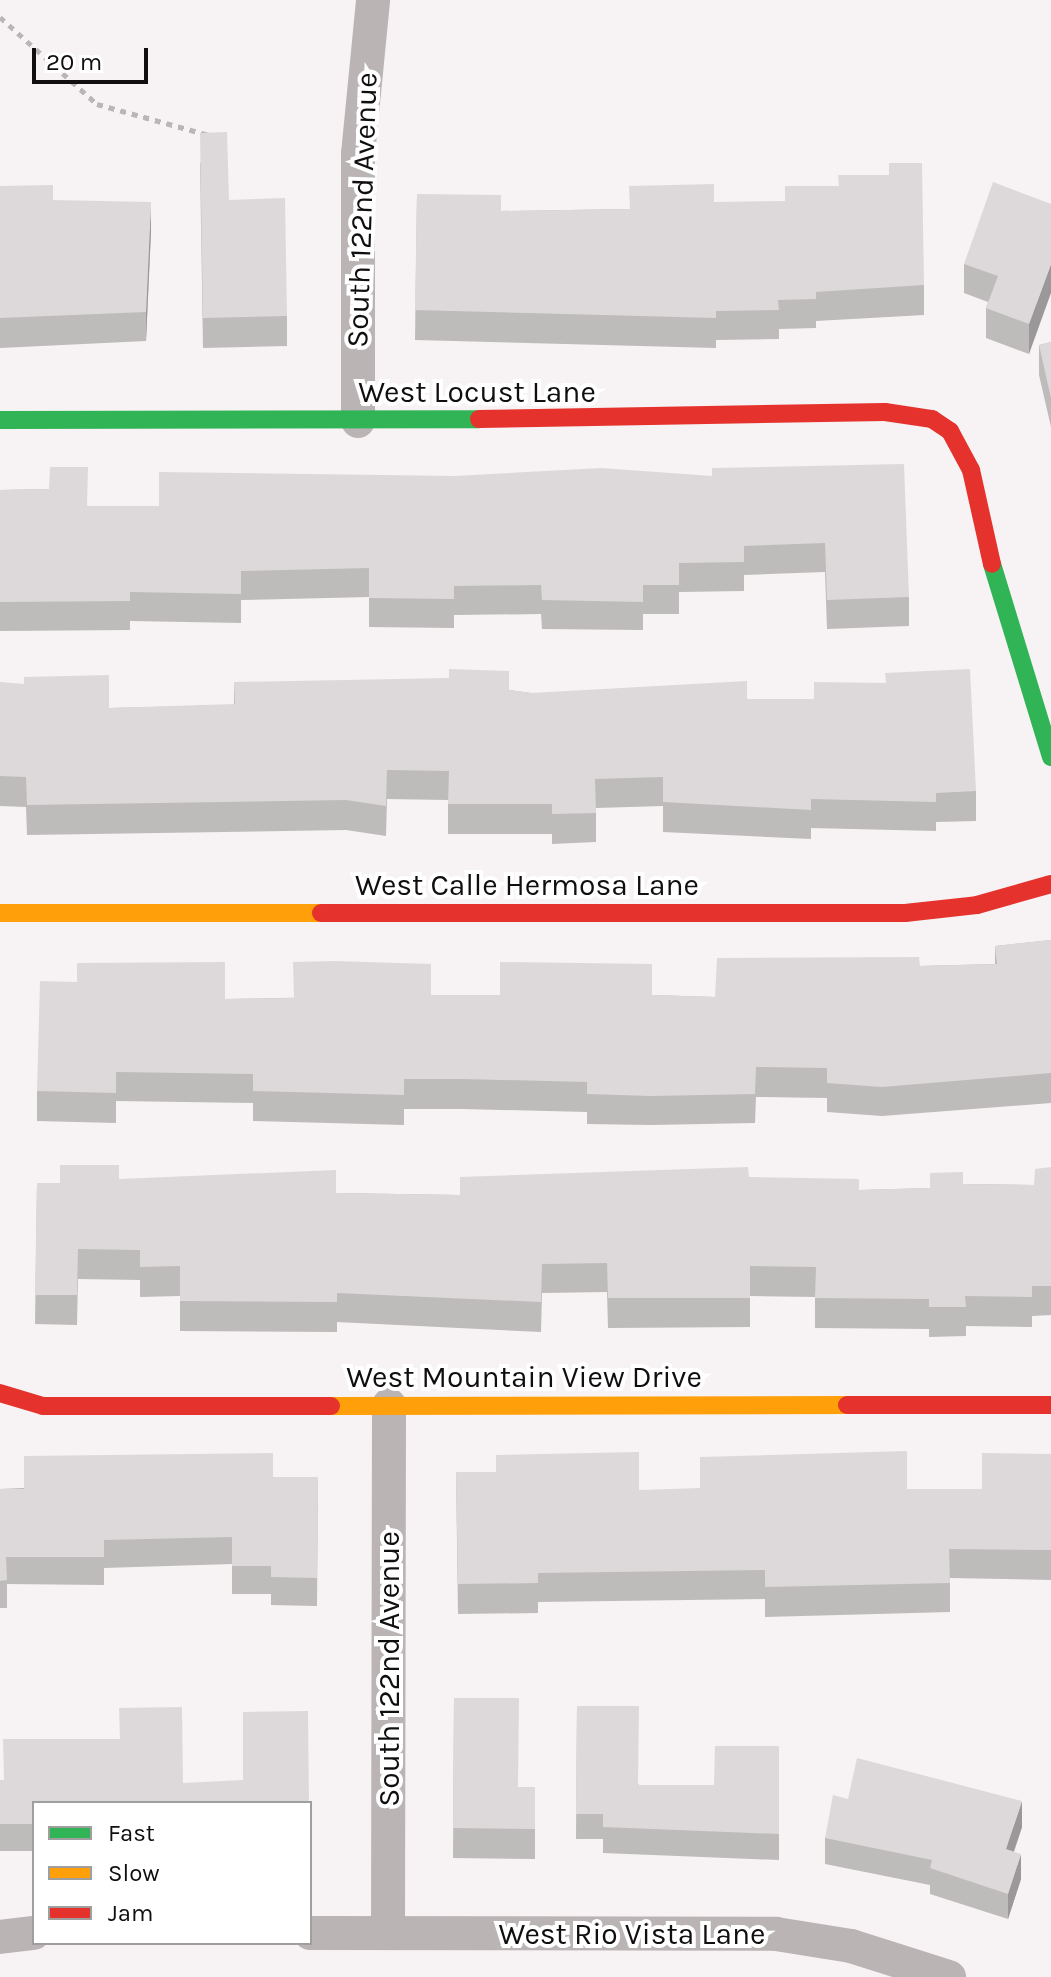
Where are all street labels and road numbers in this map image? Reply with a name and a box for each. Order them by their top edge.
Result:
street label: South 122nd Avenue [339,72,385,348]
street label: West Locust Lane [358,374,596,410]
street label: West Calle Hermosa Lane [355,867,699,903]
street label: West Mountain View Drive [346,1359,702,1395]
street label: South 122nd Avenue [371,1531,407,1807]
street label: West Rio Vista Lane [499,1916,765,1952]

